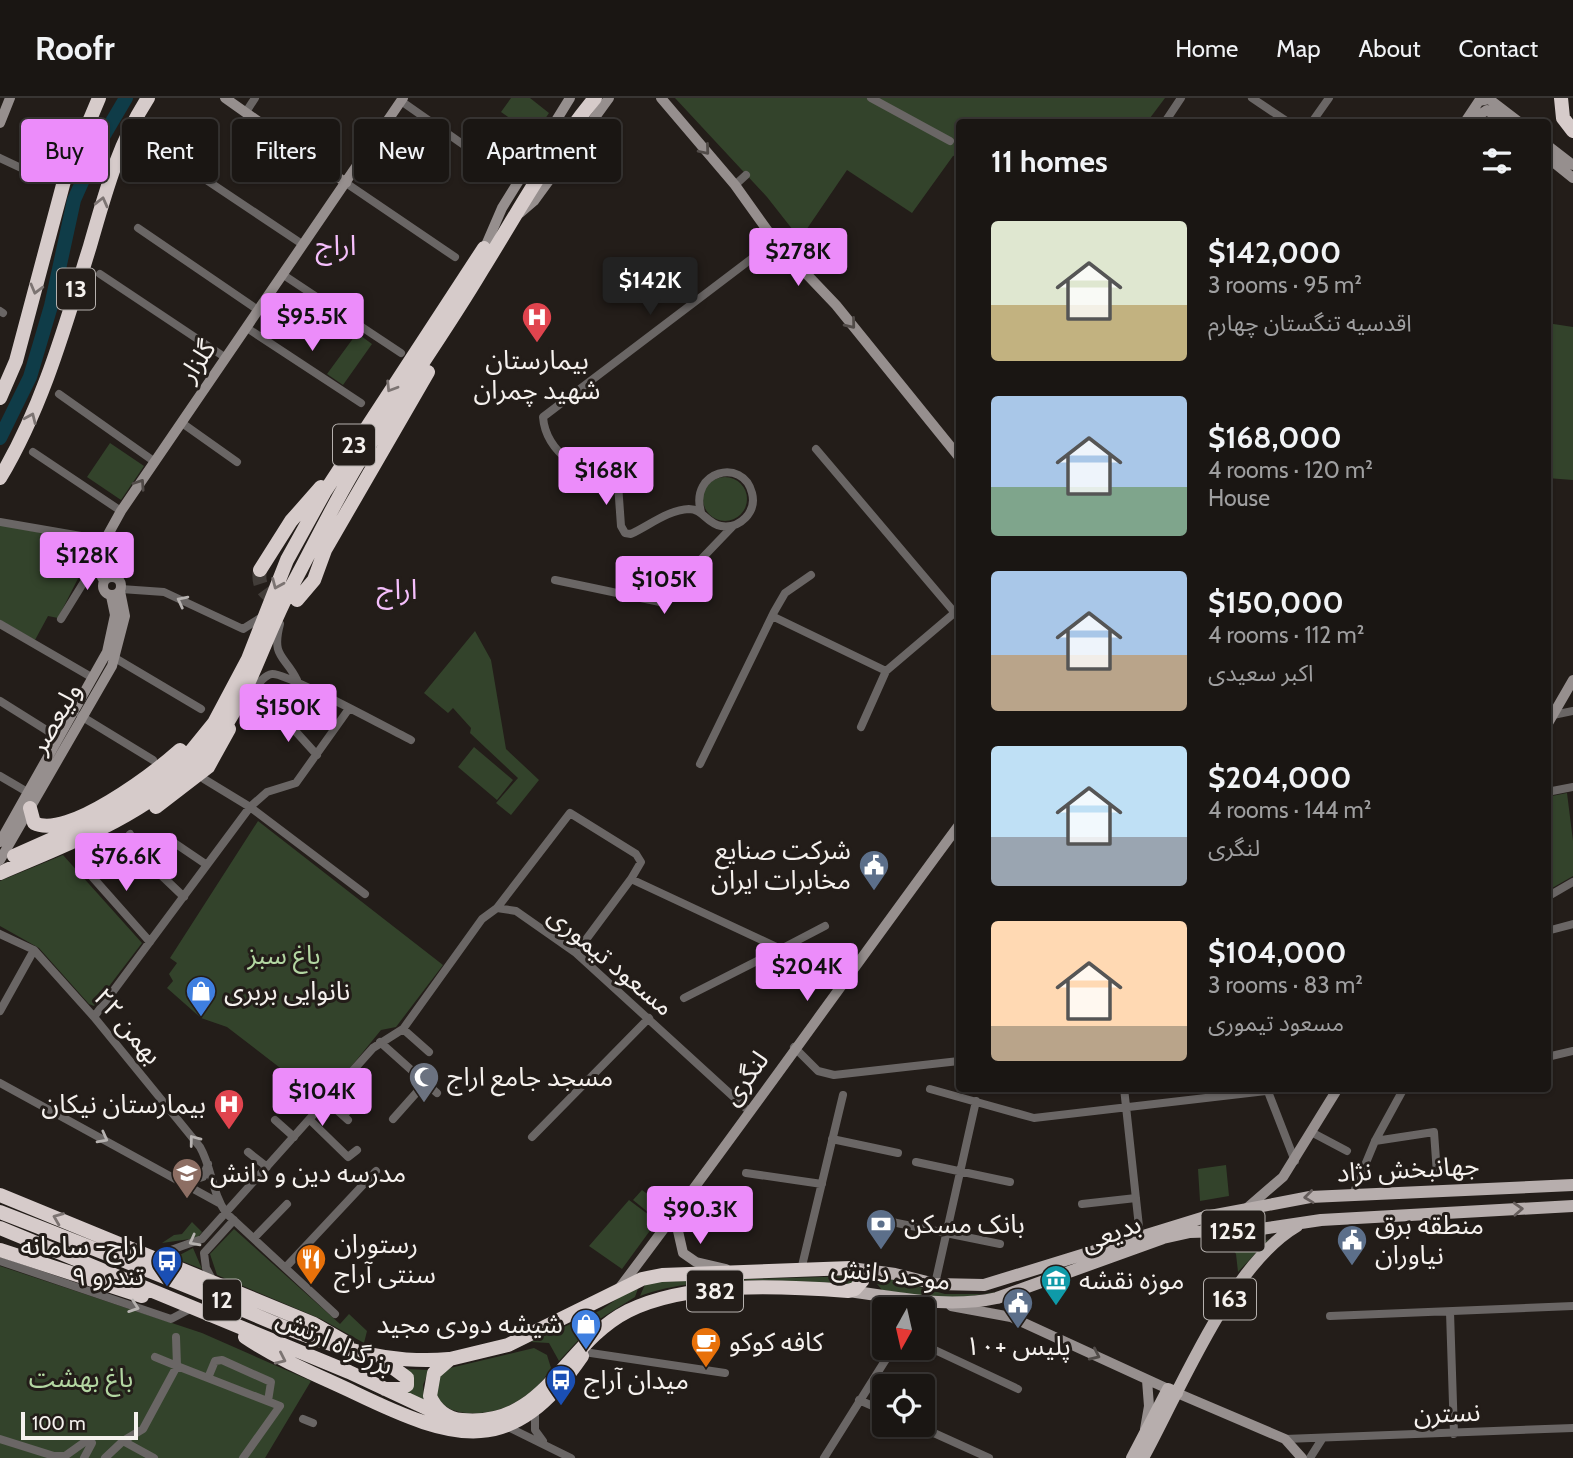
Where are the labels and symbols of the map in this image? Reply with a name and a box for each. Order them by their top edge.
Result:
one-way arrow [697,142,709,155]
one-way arrow [94,196,108,208]
district label: اراج [316,228,356,266]
pin: $278K [749,228,847,288]
pin: $142K [601,258,699,317]
road number: 13 [57,268,95,309]
one-way arrow [30,283,45,295]
pin: $95.5K [255,294,369,353]
hospital icon: بیمارستان شهید چمران [520,300,554,344]
one-way arrow [843,316,855,329]
street label: گلزار [171,334,223,389]
place label: بیمارستان شهید چمران [474,344,600,407]
one-way arrow [387,380,400,393]
one-way arrow [23,413,37,425]
road number: 23 [333,424,375,466]
pin: $168K [557,448,655,507]
one-way arrow [132,478,145,491]
pin: $128K [38,532,136,592]
pin: $105K [615,556,713,616]
district label: اراج [377,572,417,610]
one-way arrow [272,577,286,589]
one-way arrow [177,595,189,609]
street label: ولیعصر [21,677,88,760]
pin: $150K [239,684,337,744]
pin: $76.6K [69,834,183,893]
place label: شرکت صنایع مخابرات ایران [711,834,851,896]
public building icon: شرکت صنایع مخابرات ایران [857,848,891,892]
street label: مسعود تیموری [542,899,680,1023]
park label: باغ سبز [246,939,321,974]
pin: $204K [758,944,856,1003]
shop icon: نانوایی بربری [184,974,218,1018]
place label: نانوایی بربری [224,975,350,1007]
street label: ۲۲ بهمن [87,981,169,1071]
street label: لنگری [715,1045,775,1111]
mosque icon: مسجد جامع اراج [407,1060,441,1104]
place label: مسجد جامع اراج [447,1061,613,1097]
pin: $104K [273,1068,371,1128]
hospital icon: بیمارستان نیکان [212,1087,246,1131]
place label: بیمارستان نیکان [41,1088,206,1120]
one-way arrow [96,1130,109,1143]
one-way arrow [190,1136,203,1148]
street label: جهانبخش نژاد [1336,1149,1480,1189]
school or university icon: مدرسه دین و دانش [170,1156,204,1200]
place label: مدرسه دین و دانش [210,1157,406,1189]
pin: $90.3K [643,1186,757,1246]
one-way arrow [1303,1190,1315,1205]
one-way arrow [1513,1202,1524,1217]
bank icon: بانک مسکن [864,1207,898,1251]
street label: بدیعی [1077,1207,1145,1259]
place label: بانک مسکن [904,1208,1025,1240]
place label: منطقه برق نیاوران [1375,1209,1484,1271]
road number: 1252 [1202,1210,1264,1252]
one-way arrow [53,1212,65,1226]
public building icon: منطقه برق نیاوران [1335,1223,1369,1267]
place label: رستوران سنتی آراج [334,1228,436,1293]
place label: اراج- سامانه ۹ تندرو [20,1230,144,1292]
one-way arrow [189,1233,202,1247]
restaurant icon: رستوران سنتی آراج [294,1242,328,1286]
bus stop icon: اراج- سامانه ۹ تندرو [150,1244,184,1288]
street label: موحد دانش [830,1251,952,1297]
museum icon: موزه نقشه [1039,1263,1073,1307]
place label: موزه نقشه [1079,1264,1184,1296]
road number: 382 [687,1270,743,1311]
road number: 163 [1204,1279,1256,1320]
road number: 12 [203,1280,241,1320]
public building icon: پلیس +۱۰ [1001,1286,1035,1330]
north arrow [872,1297,934,1360]
one-way arrow [127,1299,140,1313]
street label: بزرگراه ارتش [272,1302,398,1382]
shop icon: شیشه دودی مجید [569,1307,603,1351]
place label: شیشه دودی مجید [377,1308,563,1340]
cafe icon: کافه کوکو [689,1325,723,1369]
place label: کافه کوکو [729,1326,824,1358]
place label: پلیس +۱۰ [965,1330,1071,1363]
one-way arrow [1087,1347,1100,1361]
one-way arrow [274,1350,286,1364]
park label: باغ بهشت [29,1362,133,1397]
bus stop icon: میدان آراج [544,1363,578,1407]
place label: میدان آراج [584,1364,689,1399]
street label: نسترن [1413,1396,1481,1430]
scale bar [21,1409,138,1441]

